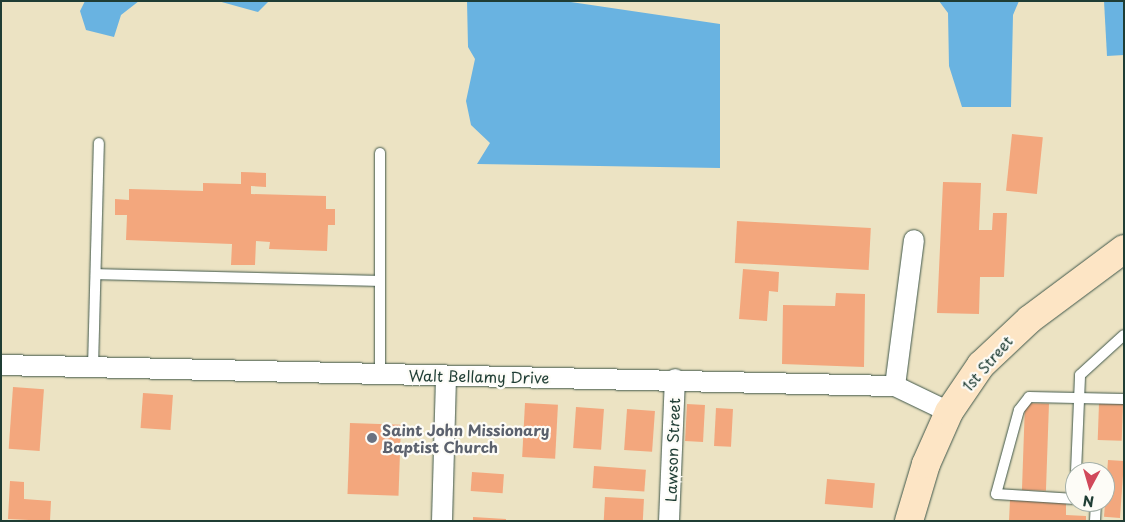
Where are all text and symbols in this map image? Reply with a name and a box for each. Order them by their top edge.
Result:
street label: 1st Street [957,331,1017,395]
street label: Walt Bellamy Drive [409,366,549,386]
street label: Lawson Street [661,398,683,502]
place label: Saint John Missionary Baptist Church [382,420,550,455]
marker: Saint John Missionary Baptist Church [366,432,378,444]
north arrow [1065,462,1115,512]
text: N [1082,490,1095,512]

